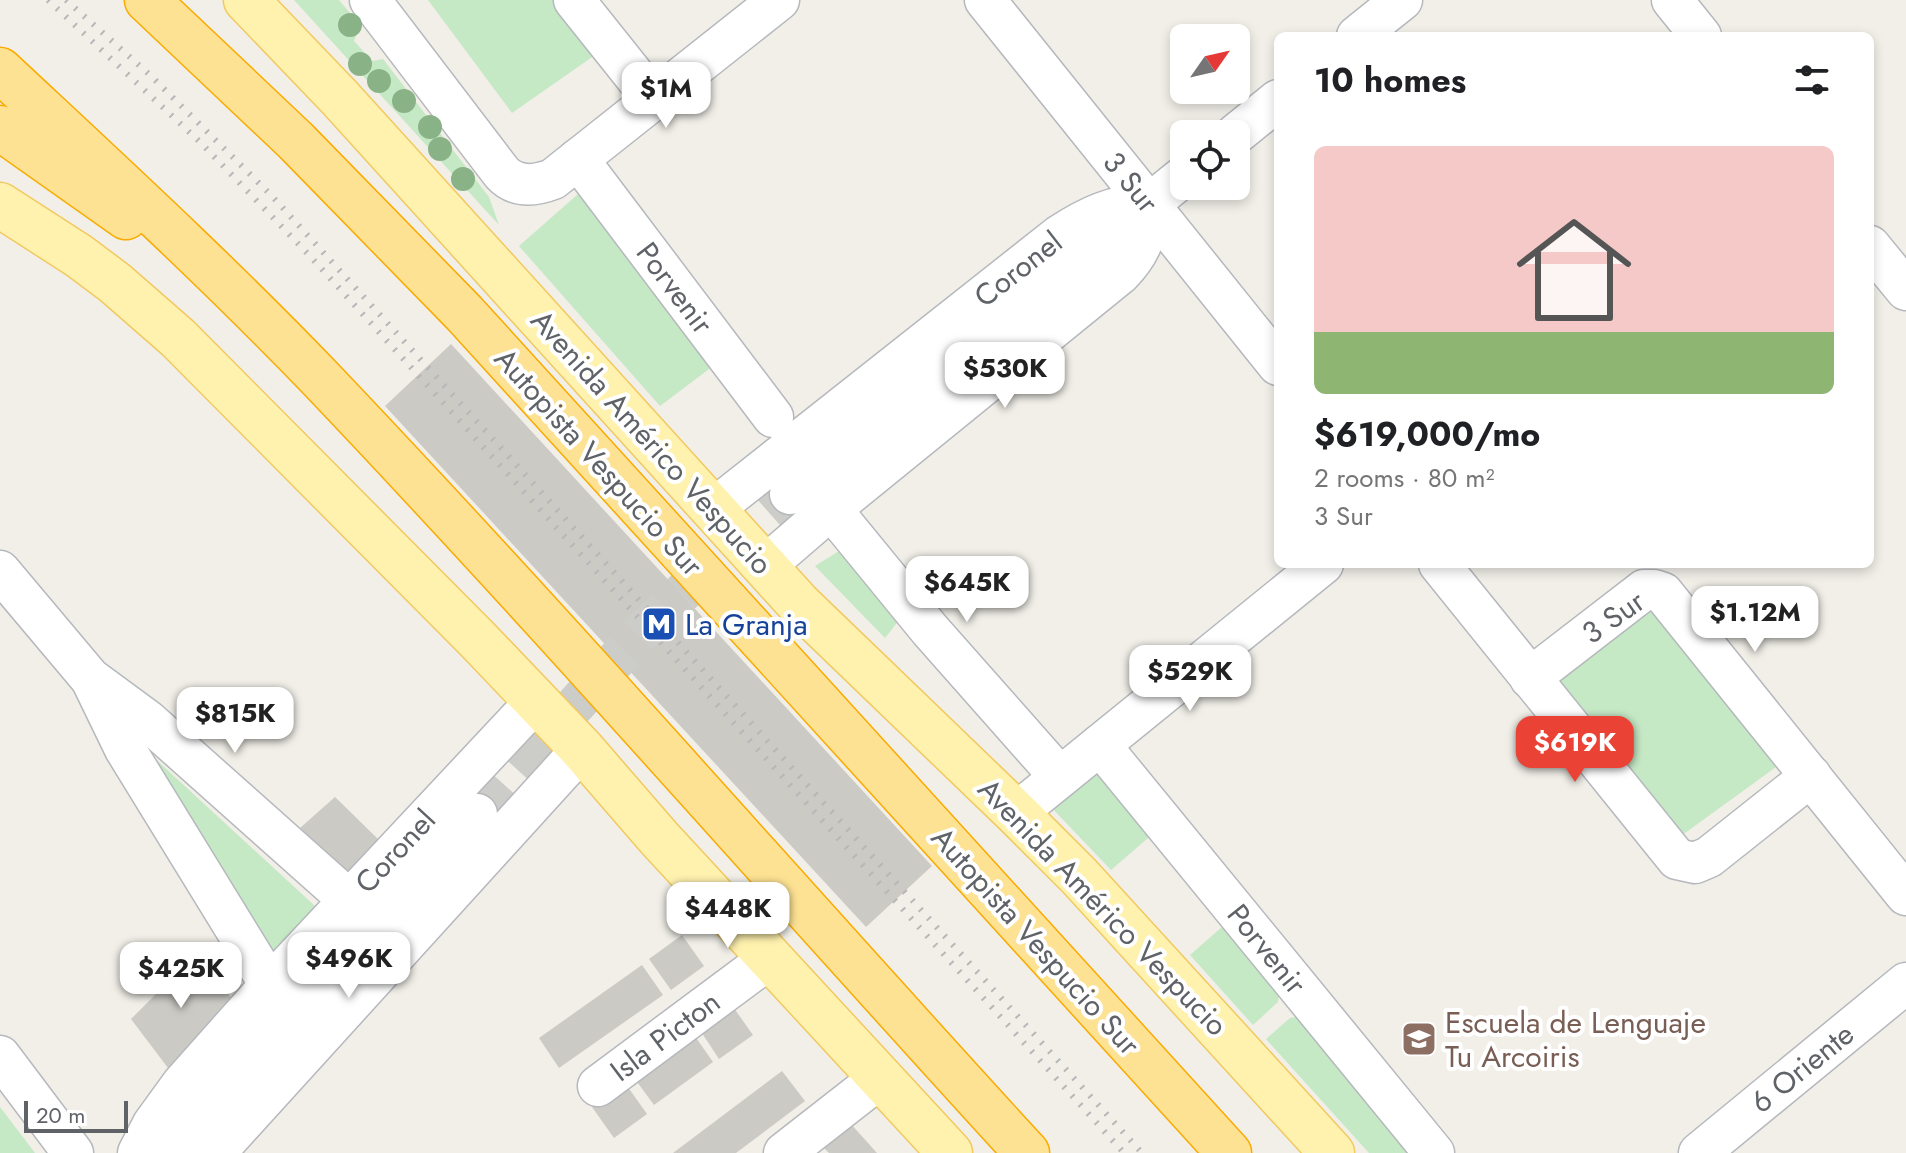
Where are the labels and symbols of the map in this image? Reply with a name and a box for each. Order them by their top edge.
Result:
north arrow [1170,24,1250,104]
pin: $1M [627,62,705,130]
street label: 3 Sur [1093,142,1170,222]
street label: Coronel [965,221,1071,317]
street label: Porvenir [626,233,724,343]
street label: Avenida Américo Vespucio [521,300,783,584]
street label: Autopista Vespucio Sur [485,338,714,586]
pin: $530K [949,342,1061,410]
pin: $645K [911,556,1023,624]
street label: 3 Sur [1573,580,1654,654]
pin: $1.12M [1690,586,1820,654]
place label: La Granja [685,603,808,646]
metro station icon: La Granja [640,605,678,643]
pin: $529K [1134,645,1246,713]
pin: $815K [179,687,291,755]
pin: $619K [1519,716,1631,784]
street label: Avenida Américo Vespucio [968,769,1238,1045]
street label: Coronel [345,799,445,903]
street label: Autopista Vespucio Sur [922,817,1151,1065]
pin: $448K [672,882,784,950]
street label: Porvenir [1217,895,1317,1004]
pin: $496K [293,932,405,1000]
pin: $425K [125,942,237,1010]
street label: Isla Picton [601,980,729,1092]
place label: Escuela de Lenguaje Tu Arcoiris [1445,1001,1706,1078]
street label: 6 Oriente [1741,1013,1863,1123]
school or university icon: Escuela de Lenguaje Tu Arcoiris [1400,1020,1438,1058]
scale bar [24,1097,128,1133]

